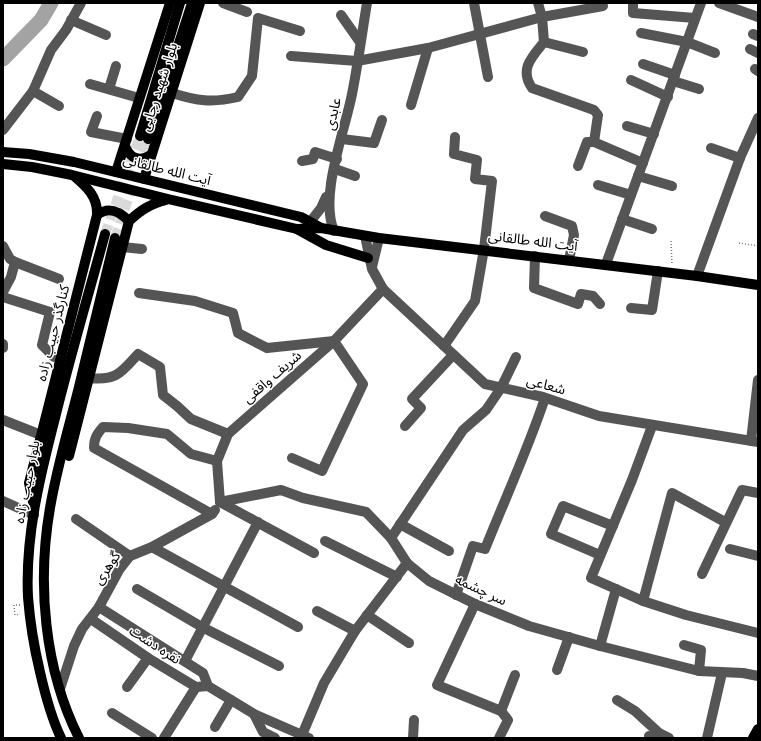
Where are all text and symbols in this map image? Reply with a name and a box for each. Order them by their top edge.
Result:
street label: بلوار شهید رجایی [137,40,181,133]
street label: عابدی [321,96,345,132]
street label: آیت الله طالقانی [121,151,214,189]
street label: آیت الله طالقانی [487,227,580,255]
street label: کنارگذر حبیب زاده [33,283,73,383]
street label: شریف واقفی [239,347,305,407]
street label: شعاعی [525,372,567,398]
street label: بلوار حبیب زاده [11,439,43,525]
street label: گوهری [90,548,124,588]
street label: سر چشمه [452,571,510,610]
street label: نقره دشت [126,622,184,668]

